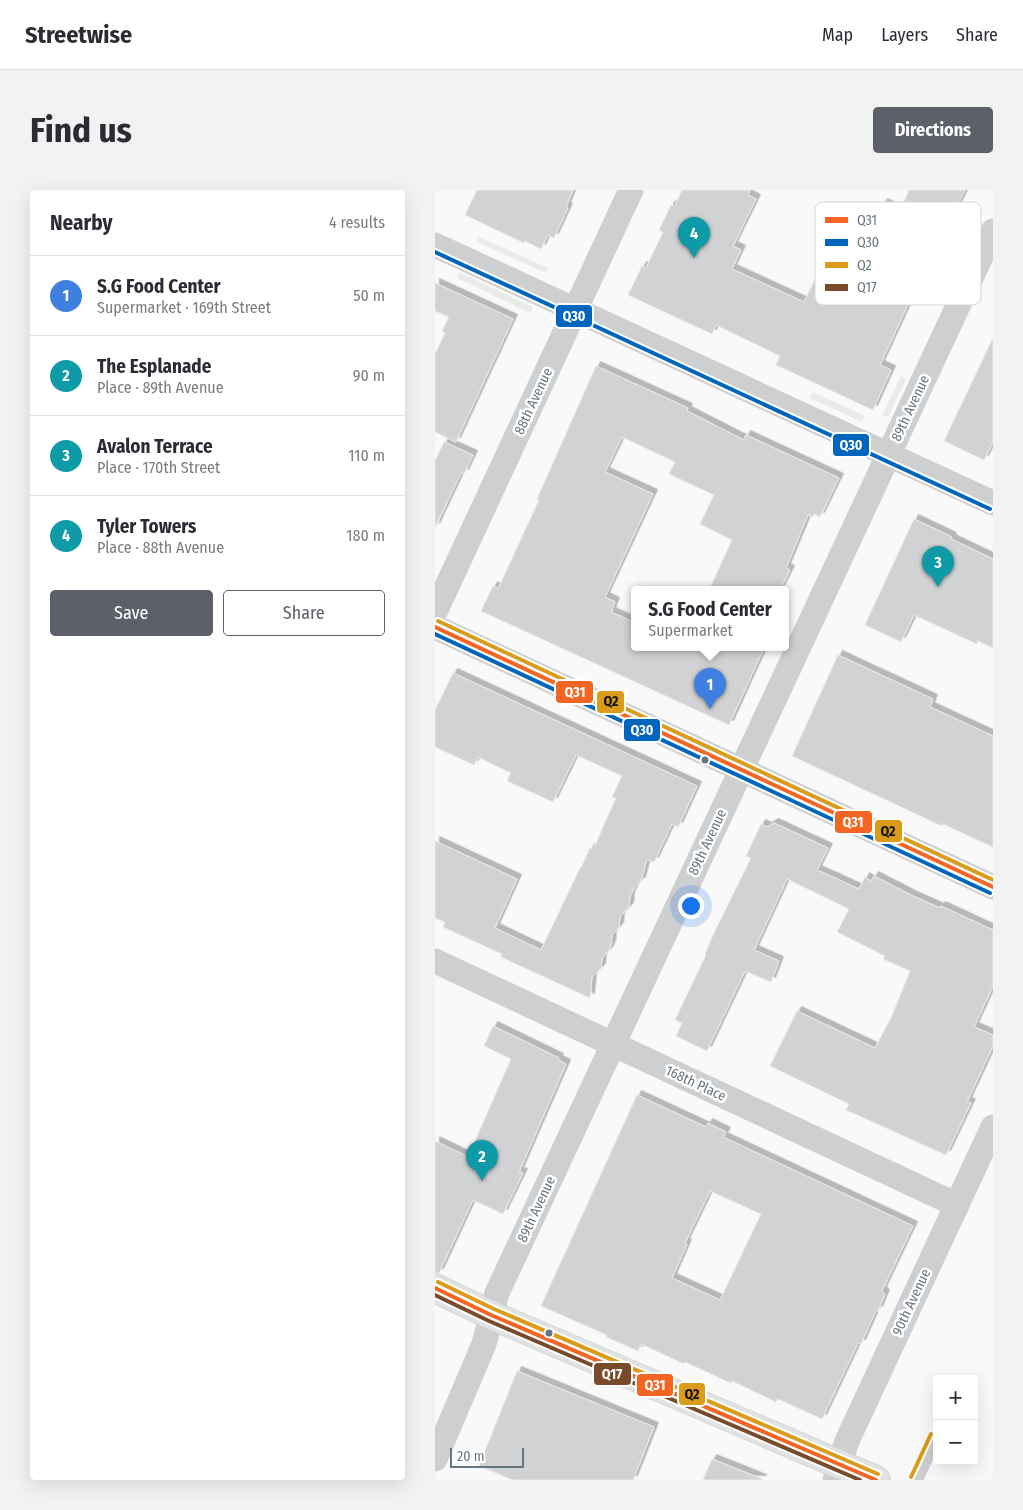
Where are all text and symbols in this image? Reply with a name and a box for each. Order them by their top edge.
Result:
text: Streetwise [25,21,132,49]
text: Map [822,24,853,46]
text: Layers [881,24,928,46]
text: Share [956,24,998,46]
button: Directions [873,107,993,153]
text: Find us [30,109,132,151]
legend [815,202,981,305]
text: Nearby [50,210,112,236]
text: Q31 [857,212,877,229]
text: 4 results [329,213,385,232]
pin: 4 [678,217,710,258]
text: Q30 [857,234,879,251]
text: Q2 [857,257,872,274]
text: S.G Food Center [97,275,220,298]
text: Q17 [857,279,877,296]
text: 1 [63,286,69,305]
text: 50 m [353,286,385,305]
text: Supermarket · 169th Street [97,298,271,317]
line badge: Q30 [555,304,593,328]
text: Q30 [563,308,586,325]
text: The Esplanade [97,355,211,378]
street label: 88th Avenue [511,365,556,437]
text: 2 [62,366,70,385]
text: 90 m [353,366,385,385]
street label: 89th Avenue [888,372,933,444]
text: Place · 89th Avenue [97,378,224,397]
line badge: Q30 [832,433,870,457]
text: Avalon Terrace [97,435,213,458]
text: Q30 [840,437,863,454]
text: 3 [62,446,70,465]
text: 110 m [348,446,385,465]
text: Place · 170th Street [97,458,220,477]
text: Tyler Towers [97,515,196,538]
text: 4 [62,526,70,545]
text: 180 m [346,526,385,545]
text: Place · 88th Avenue [97,538,224,557]
pin: 3 [922,546,954,587]
popup [631,586,789,651]
button: Save [50,590,213,636]
button: Share [223,590,385,636]
text: S.G Food Center [648,598,772,621]
text: Supermarket [648,621,733,640]
pin: 1 [694,668,726,709]
line badge: Q31 [555,680,594,704]
text: Q31 [565,684,585,701]
line badge: Q2 [596,690,625,714]
text: Q2 [604,693,619,710]
line badge: Q30 [623,718,661,742]
text: Q30 [631,722,654,739]
unlabelled marker [700,755,710,765]
street label: 89th Avenue [685,806,730,878]
line badge: Q31 [834,810,873,834]
text: Q31 [843,814,863,831]
line badge: Q2 [874,819,903,843]
text: Q2 [881,823,896,840]
your location [678,893,704,919]
street label: 168th Place [663,1062,729,1105]
pin: 2 [466,1140,498,1181]
street label: 89th Avenue [514,1173,559,1245]
street label: 90th Avenue [889,1266,934,1338]
unlabelled marker [544,1328,554,1338]
line badge: Q17 [593,1362,632,1386]
text: Q17 [602,1366,622,1383]
line badge: Q31 [636,1373,674,1397]
map controls [933,1375,978,1465]
button: + [933,1375,978,1420]
text: Q31 [645,1377,665,1394]
line badge: Q2 [678,1382,706,1406]
text: Q2 [685,1386,700,1403]
button: − [933,1420,978,1465]
scale bar [450,1445,524,1468]
text: 20 m [457,1448,485,1465]

